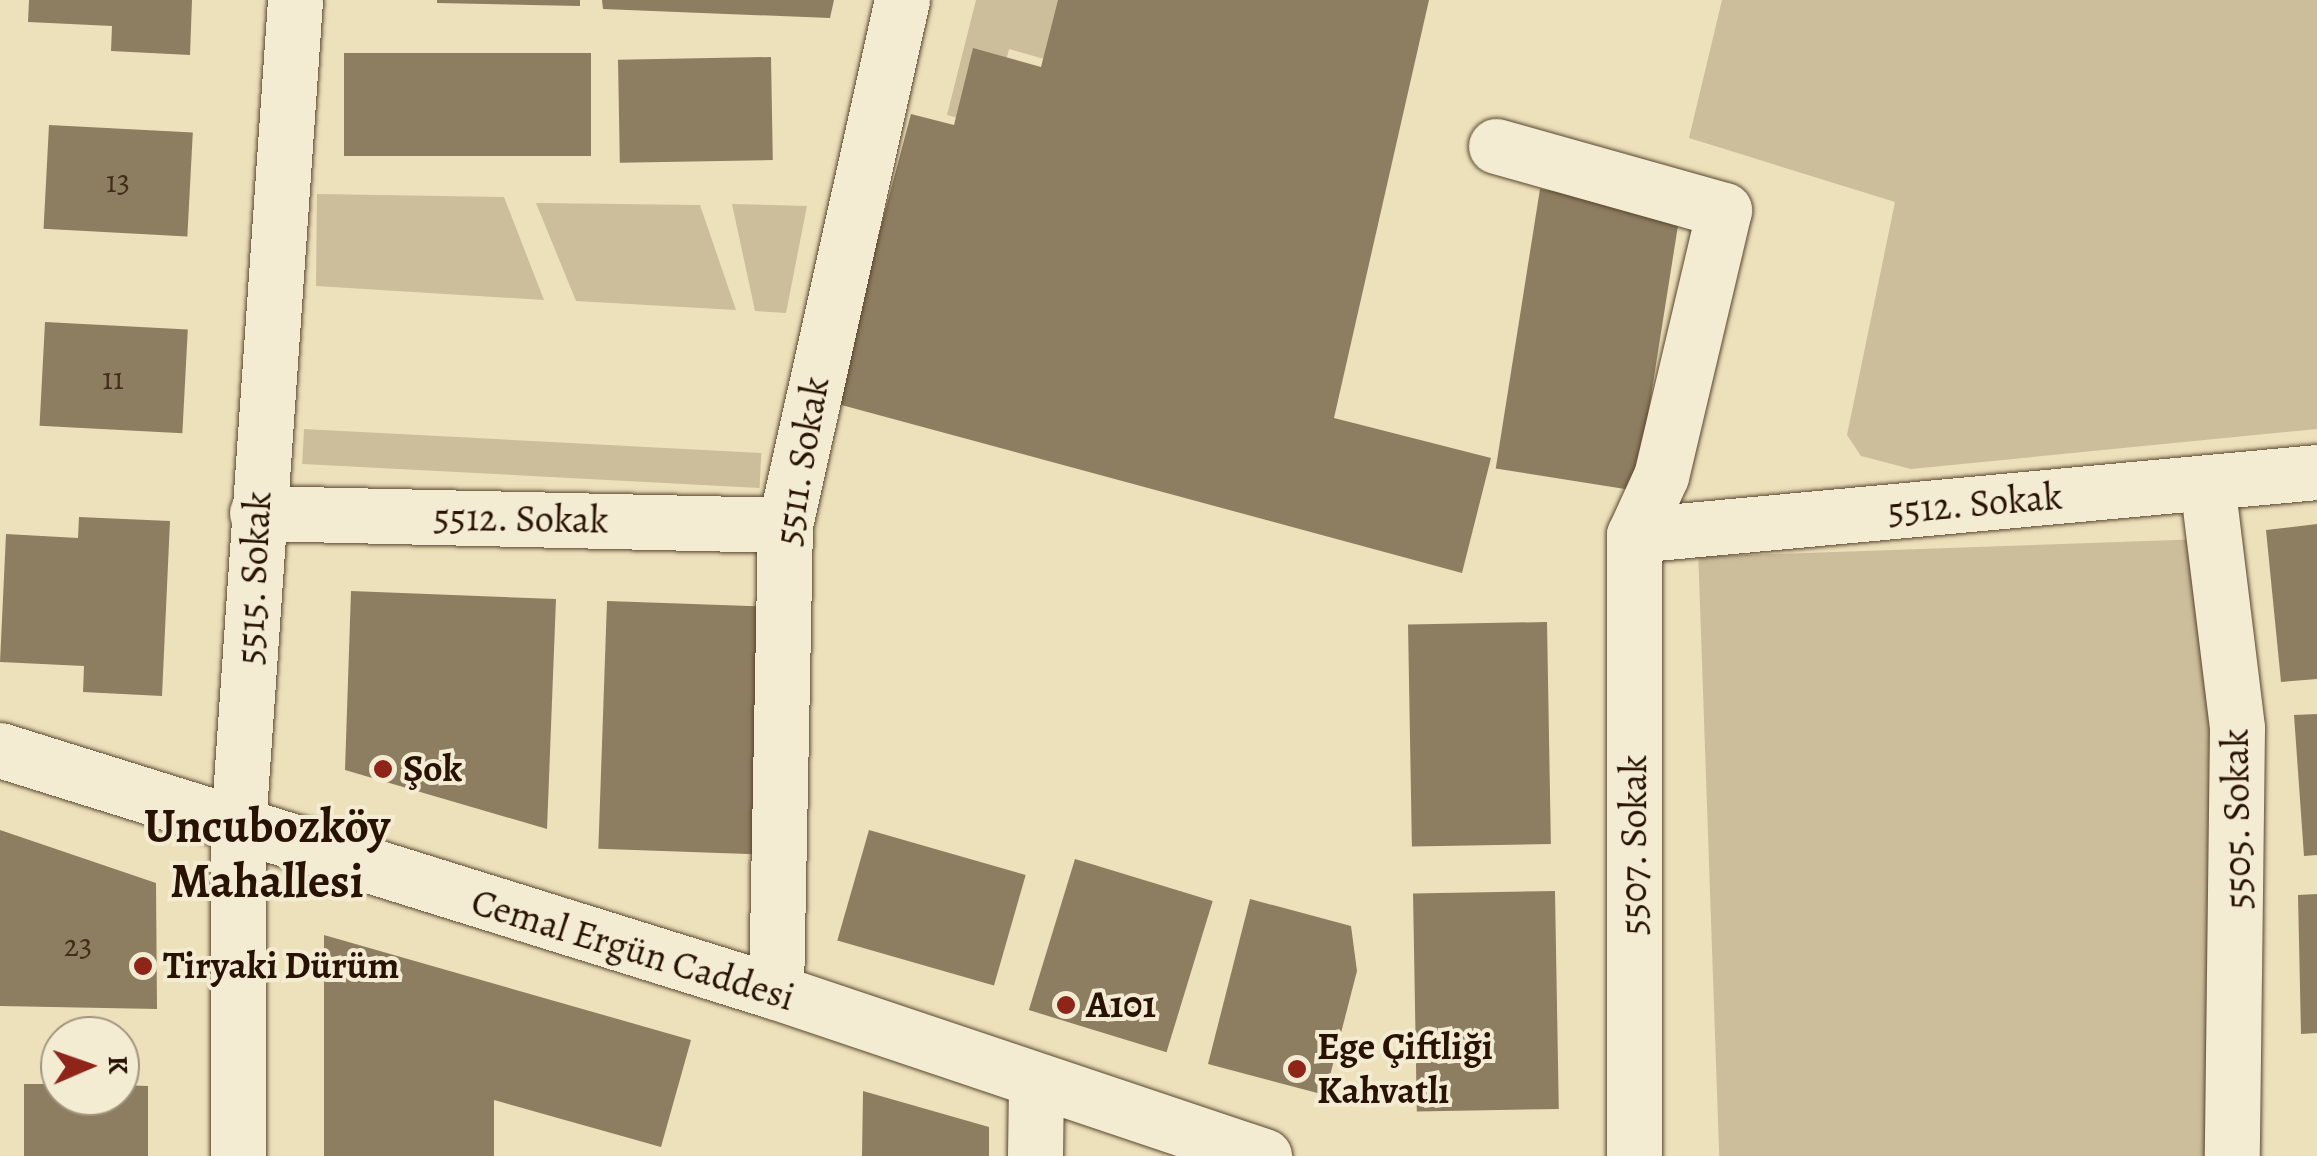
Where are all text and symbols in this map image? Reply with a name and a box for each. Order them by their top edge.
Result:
house number: 13 [106,162,130,200]
house number: 11 [102,359,124,397]
street label: 5511. Sokak [765,373,839,549]
street label: 5512. Sokak [1885,474,2065,534]
street label: 5515. Sokak [227,490,281,666]
street label: 5512. Sokak [433,495,609,543]
street label: 5505. Sokak [2213,728,2261,910]
place label: Şok [403,746,462,792]
street label: 5507. Sokak [1611,754,1657,936]
marker: Şok [372,758,394,780]
district label: Uncubozköy Mahallesi [144,797,390,910]
street label: Cemal Ergün Caddesi [466,879,800,1021]
house number: 23 [64,926,92,964]
place label: Tiryaki Dürüm [163,943,399,989]
marker: Tiryaki Dürüm [132,955,154,977]
place label: A101 [1086,982,1156,1028]
marker: A101 [1055,994,1077,1016]
north arrow [40,1016,140,1116]
place label: Ege Çiftliği Kahvatlı [1317,1024,1493,1114]
text: K [99,1055,137,1075]
marker: Ege Çiftliği Kahvatlı [1286,1058,1308,1080]

